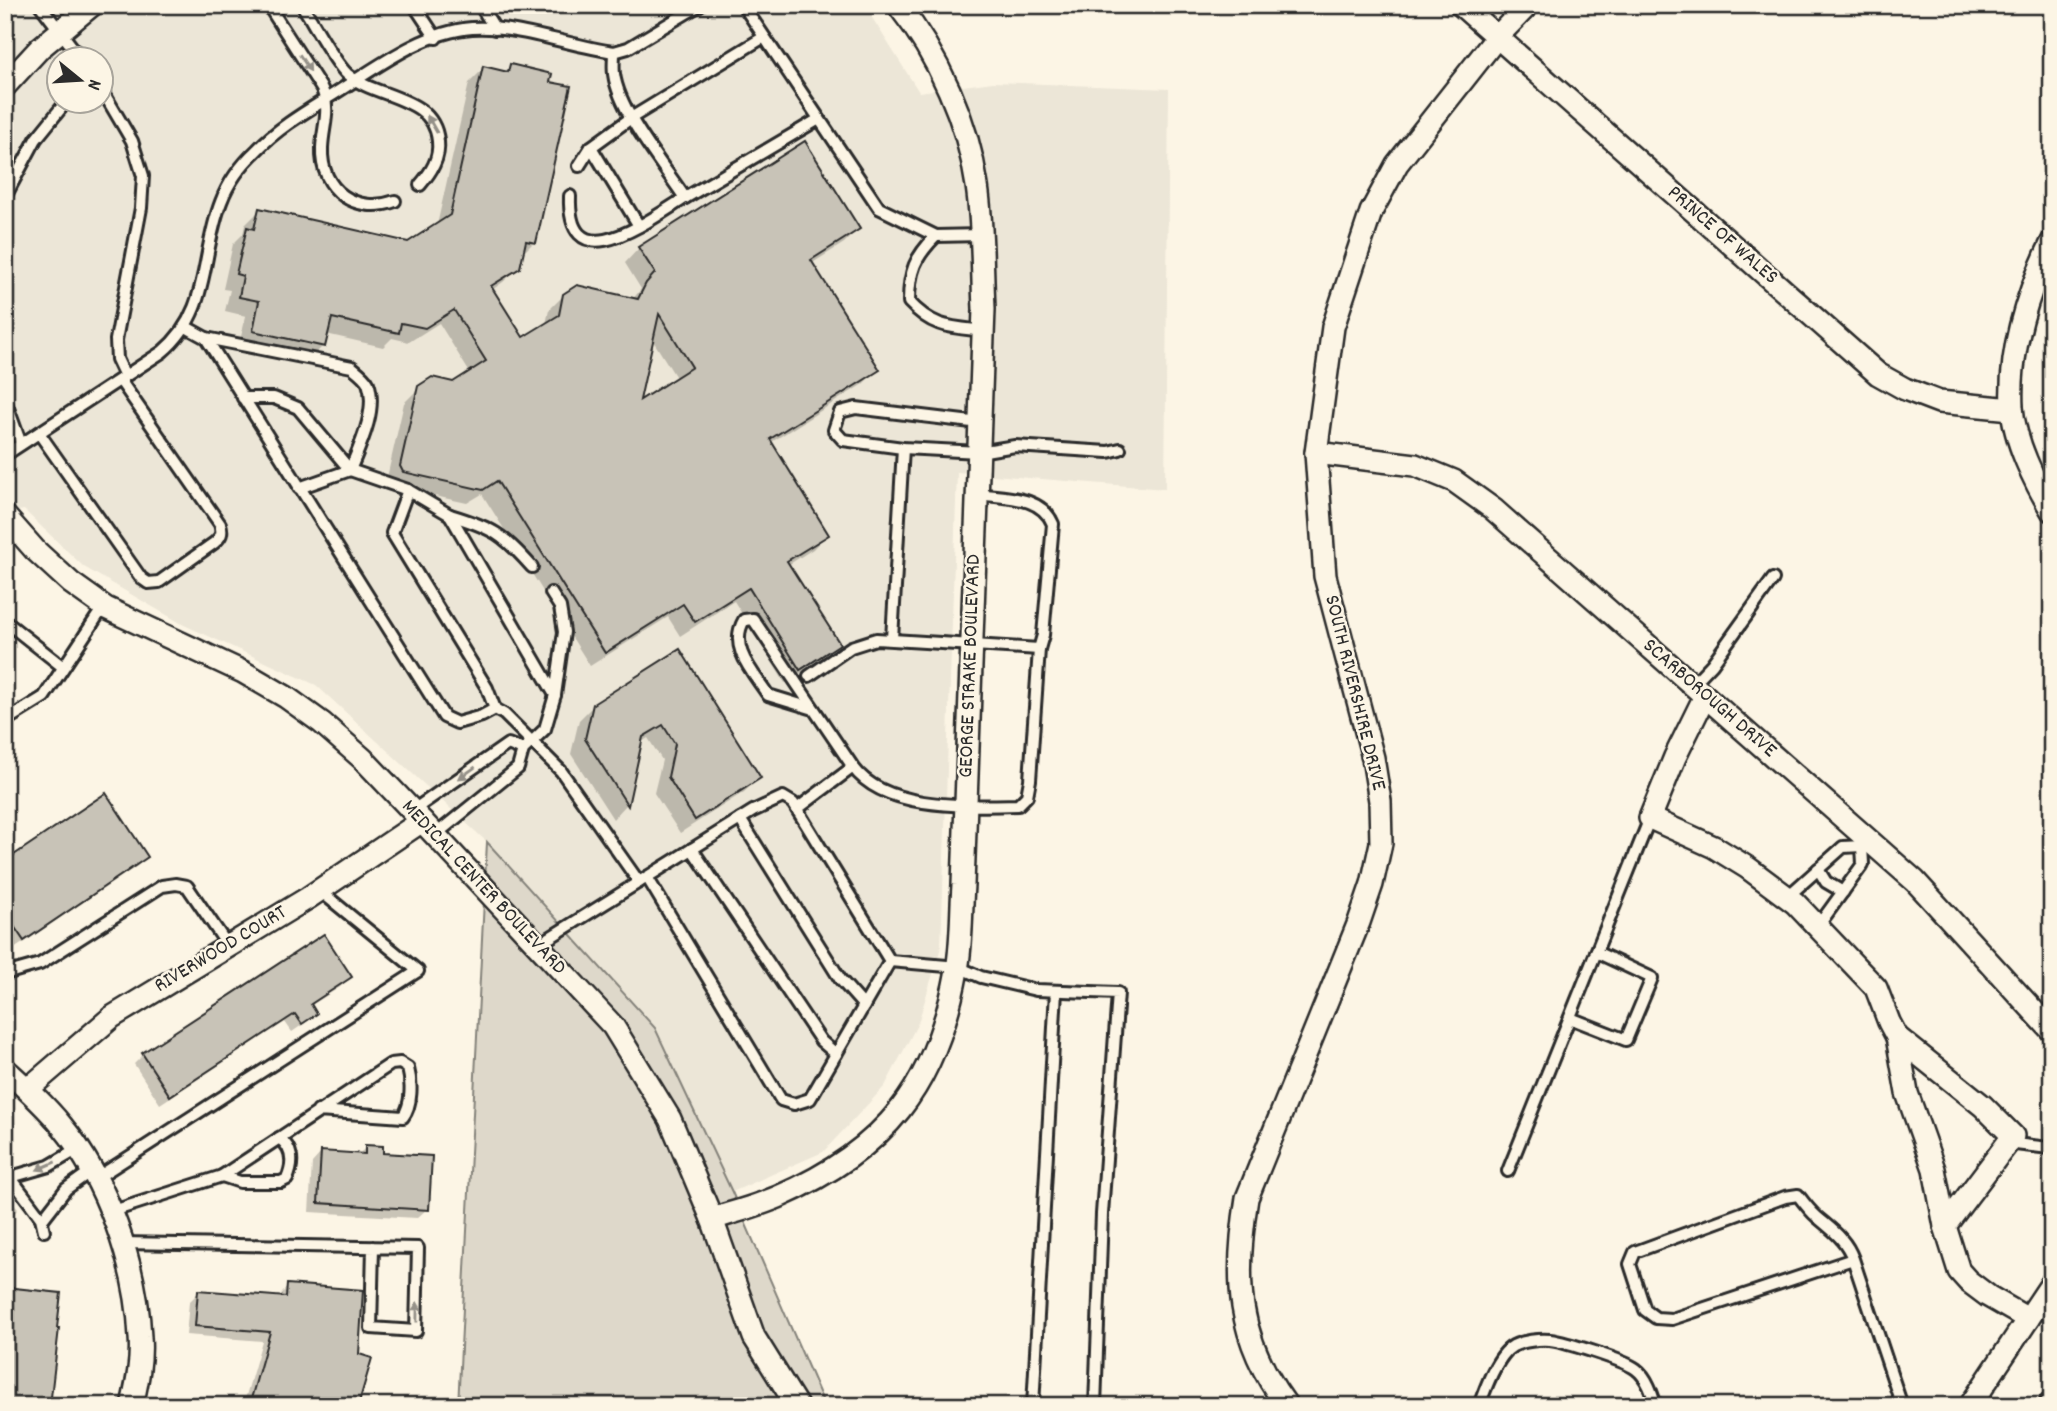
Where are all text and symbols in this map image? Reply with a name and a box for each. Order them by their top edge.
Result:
north arrow [46,46,116,116]
one-way arrow [298,53,311,72]
text: N [79,76,107,93]
one-way arrow [426,115,438,134]
street label: PRINCE OF WALES [1660,179,1784,293]
street label: GEORGE STRAKE BOULEVARD [952,554,990,778]
street label: SOUTH RIVERSHIRE DRIVE [1315,592,1393,794]
street label: SCARBOROUGH DRIVE [1635,632,1783,766]
one-way arrow [458,766,476,780]
street label: MEDICAL CENTER BOULEVARD [393,793,573,983]
street label: RIVERWOOD COURT [149,898,293,1001]
one-way arrow [35,1161,56,1172]
one-way arrow [411,1301,423,1323]

